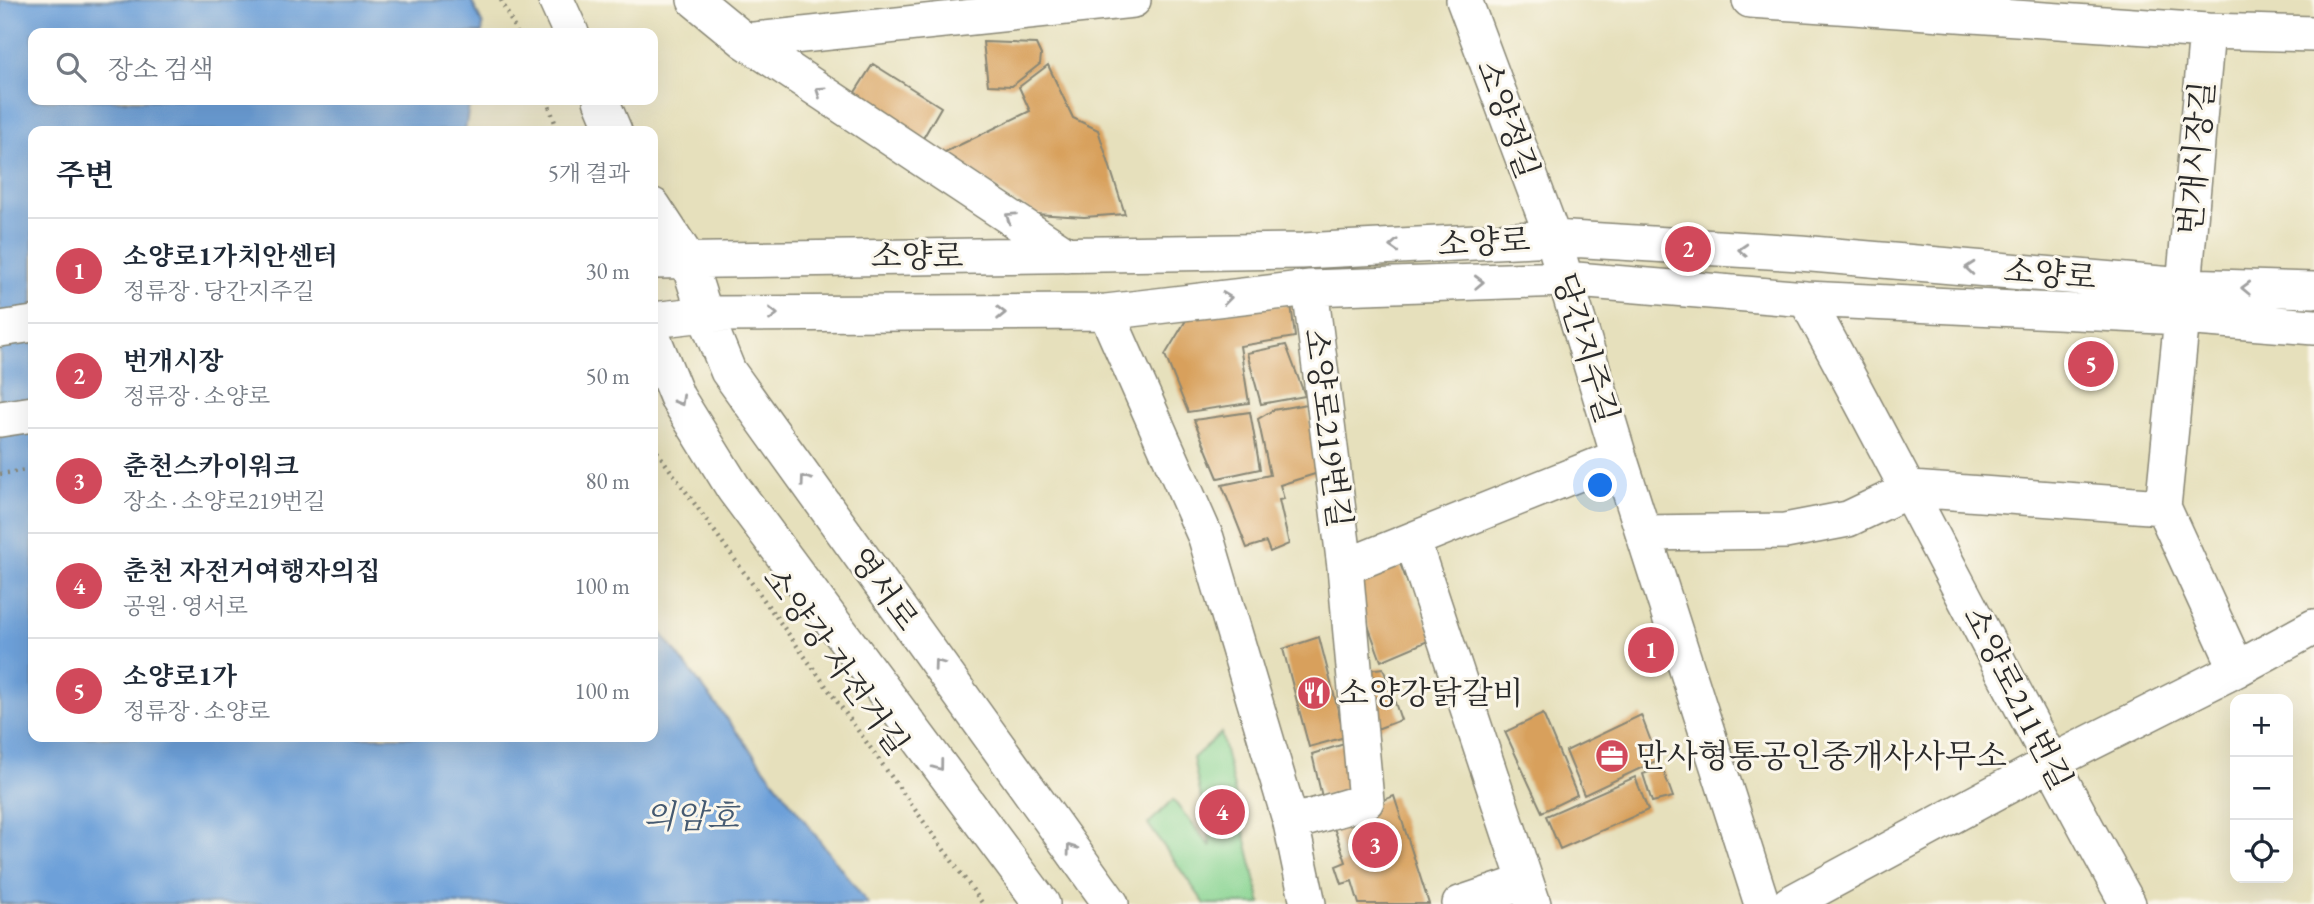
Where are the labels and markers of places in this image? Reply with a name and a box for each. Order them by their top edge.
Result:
pin: 2 [1665,223,1711,275]
pin: 5 [2068,338,2114,390]
pin: 1 [1628,624,1674,676]
place label: 소양강닭갈비 [1338,672,1523,714]
restaurant icon: 소양강닭갈비 [1295,674,1333,712]
place label: 만사형통공인중개사사무소 [1636,735,2007,777]
office icon: 만사형통공인중개사사무소 [1593,737,1631,775]
pin: 4 [1199,786,1245,838]
pin: 3 [1352,819,1398,871]

